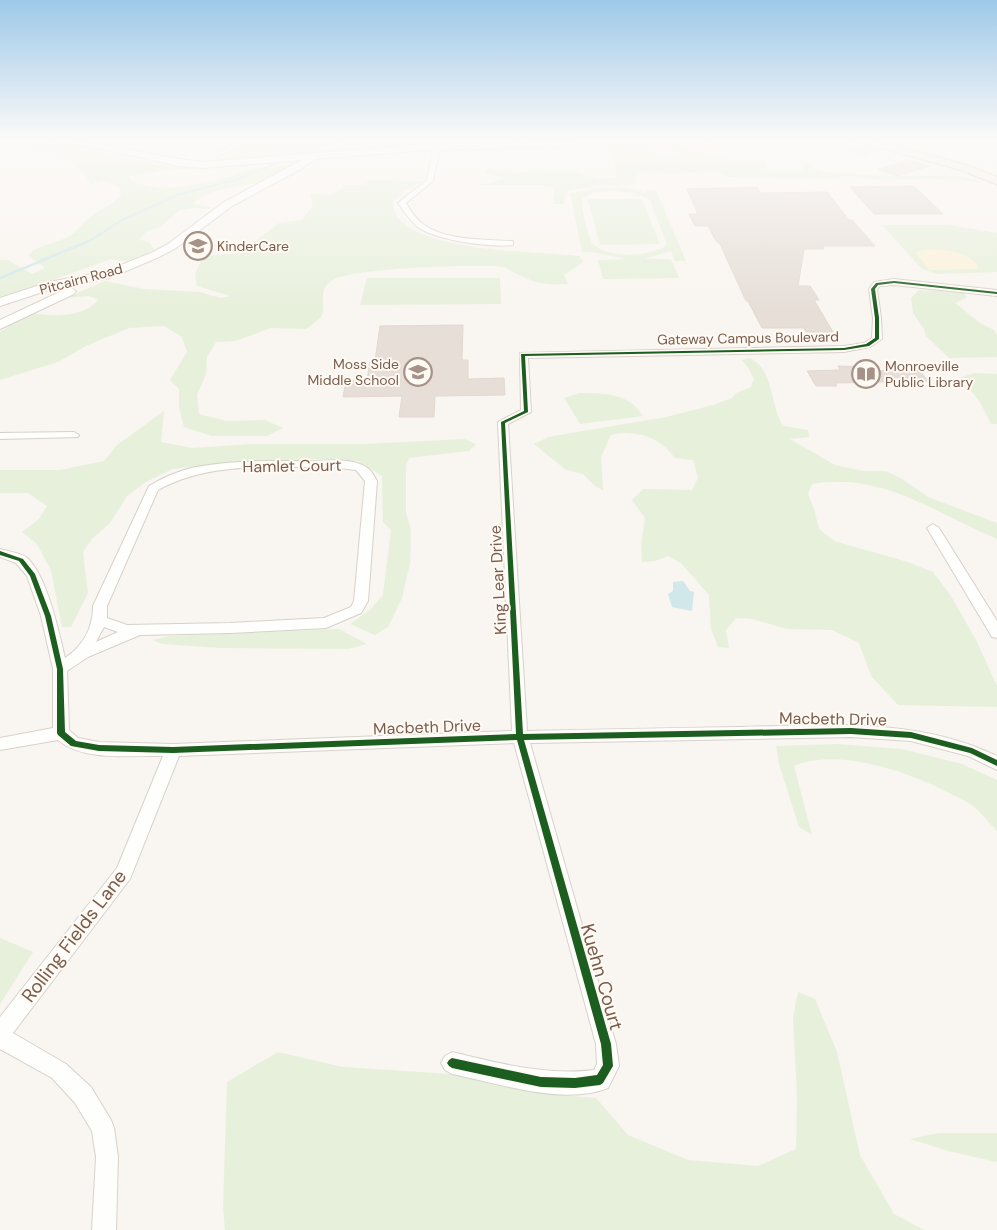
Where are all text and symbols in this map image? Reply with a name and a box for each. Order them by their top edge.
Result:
school or university icon: KinderCare [183,231,213,261]
place label: KinderCare [217,237,289,255]
street label: Pitcairn Road [37,259,125,299]
street label: Gateway Campus Boulevard [657,327,839,349]
place label: Moss Side Middle School [308,355,399,389]
school or university icon: Moss Side Middle School [403,357,433,387]
place label: Monroeville Public Library [885,357,974,391]
library icon: Monroeville Public Library [851,359,881,389]
street label: Hamlet Court [242,455,342,477]
street label: King Lear Drive [485,525,511,635]
street label: Macbeth Drive [779,708,887,730]
street label: Macbeth Drive [373,715,481,739]
street label: Rolling Fields Lane [16,865,132,1007]
street label: Kuehn Court [575,921,629,1033]

